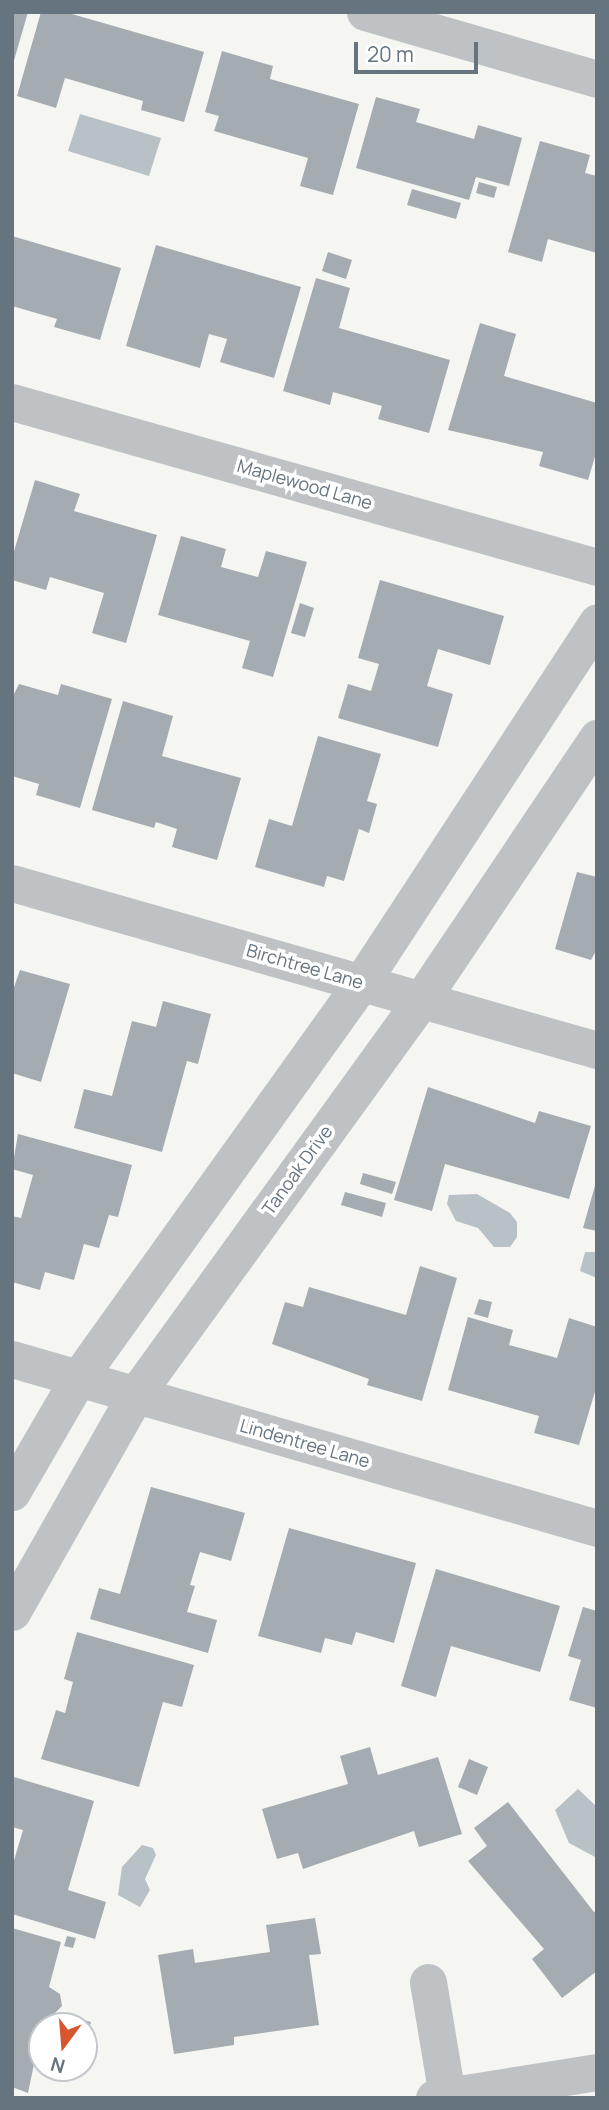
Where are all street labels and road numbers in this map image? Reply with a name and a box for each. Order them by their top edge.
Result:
street label: Maplewood Lane [235,454,375,514]
street label: Birchtree Lane [244,939,366,993]
street label: Tanoak Drive [257,1121,337,1219]
street label: Lindentree Lane [238,1414,372,1472]

